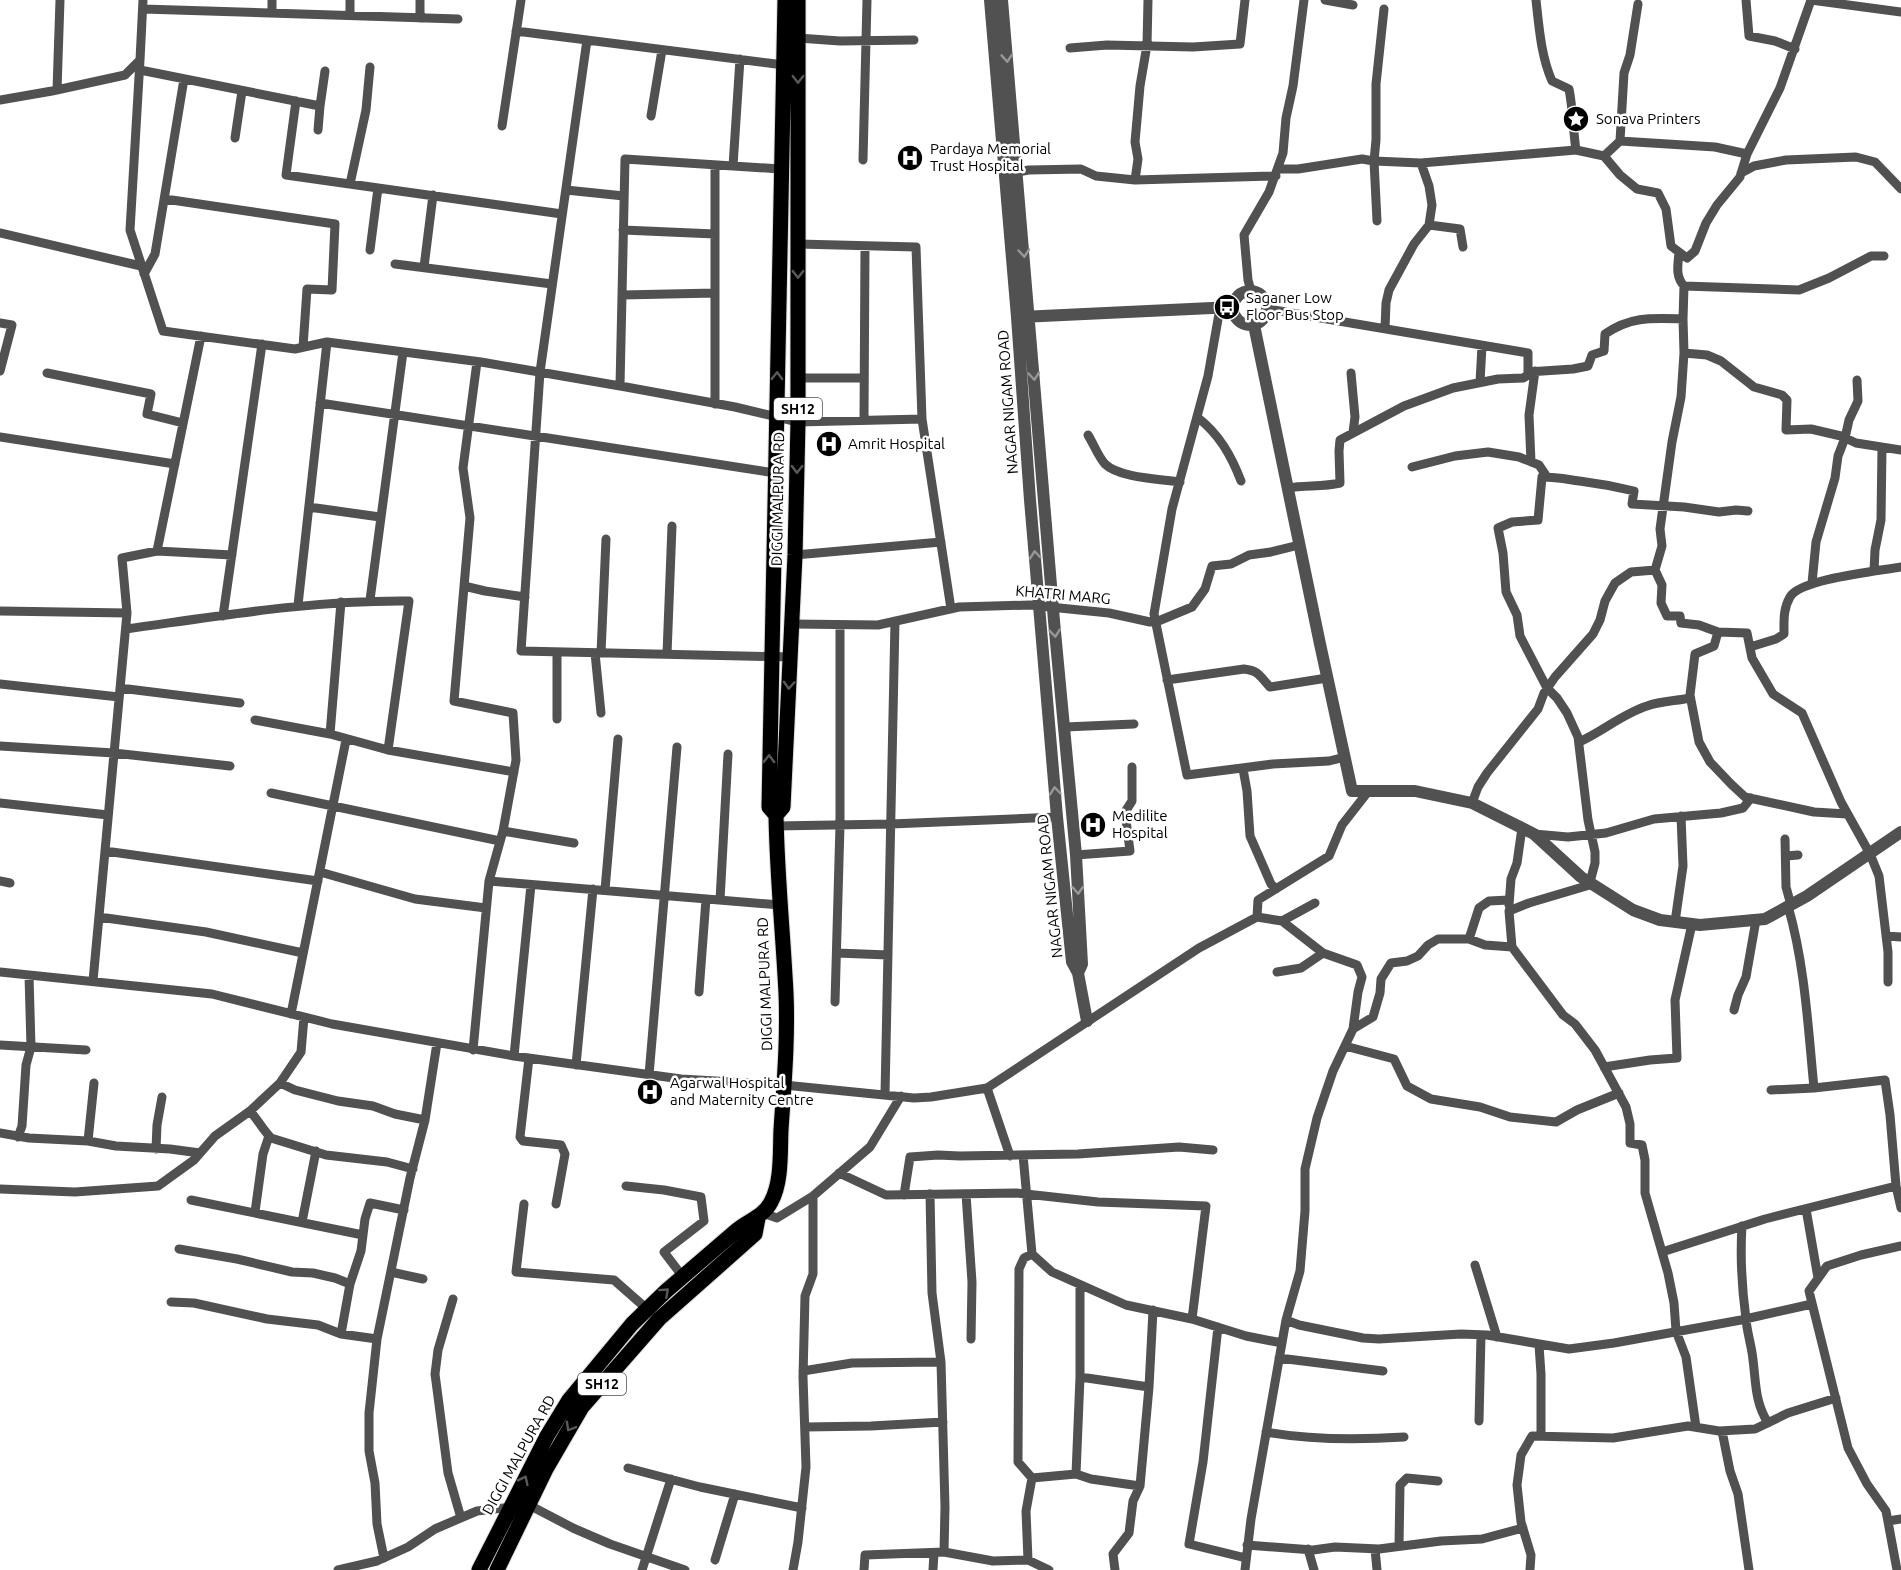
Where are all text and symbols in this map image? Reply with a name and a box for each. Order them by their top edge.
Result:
one-way arrow [1000,54,1013,63]
one-way arrow [792,75,804,84]
place icon: Sonava Printers [1561,104,1591,134]
place label: Sonava Printers [1596,110,1701,127]
place label: Pardaya Memorial Trust Hospital [930,140,1051,174]
hospital icon: Pardaya Memorial Trust Hospital [895,143,925,173]
one-way arrow [1017,248,1030,257]
one-way arrow [792,270,804,279]
place label: Saganer Low Floor Bus Stop [1246,289,1344,323]
bus stop icon: Saganer Low Floor Bus Stop [1212,292,1242,322]
street label: NAGAR NIGAM ROAD [994,329,1021,475]
one-way arrow [771,371,783,380]
one-way arrow [1027,371,1040,380]
road number: SH12 [774,398,822,420]
hospital icon: Amrit Hospital [814,429,844,459]
street label: DIGGI MALPURA RD [768,432,787,566]
place label: Amrit Hospital [848,435,945,452]
one-way arrow [791,465,803,474]
one-way arrow [1029,550,1042,559]
street label: KHATRI MARG [1015,582,1111,607]
one-way arrow [1048,628,1061,638]
one-way arrow [783,681,796,690]
one-way arrow [763,755,776,764]
one-way arrow [1049,787,1062,796]
place label: Medilite Hospital [1112,807,1168,841]
hospital icon: Medilite Hospital [1078,810,1108,840]
street label: NAGAR NIGAM ROAD [1033,813,1066,959]
one-way arrow [1072,885,1085,894]
street label: DIGGI MALPURA RD [754,917,775,1051]
place label: Agarwal Hospital and Maternity Centre [670,1074,814,1108]
hospital icon: Agarwal Hospital and Maternity Centre [635,1077,665,1107]
one-way arrow [659,1288,669,1299]
road number: SH12 [578,1373,626,1395]
street label: DIGGI MALPURA RD [479,1392,559,1518]
one-way arrow [566,1421,578,1431]
one-way arrow [517,1476,528,1487]

